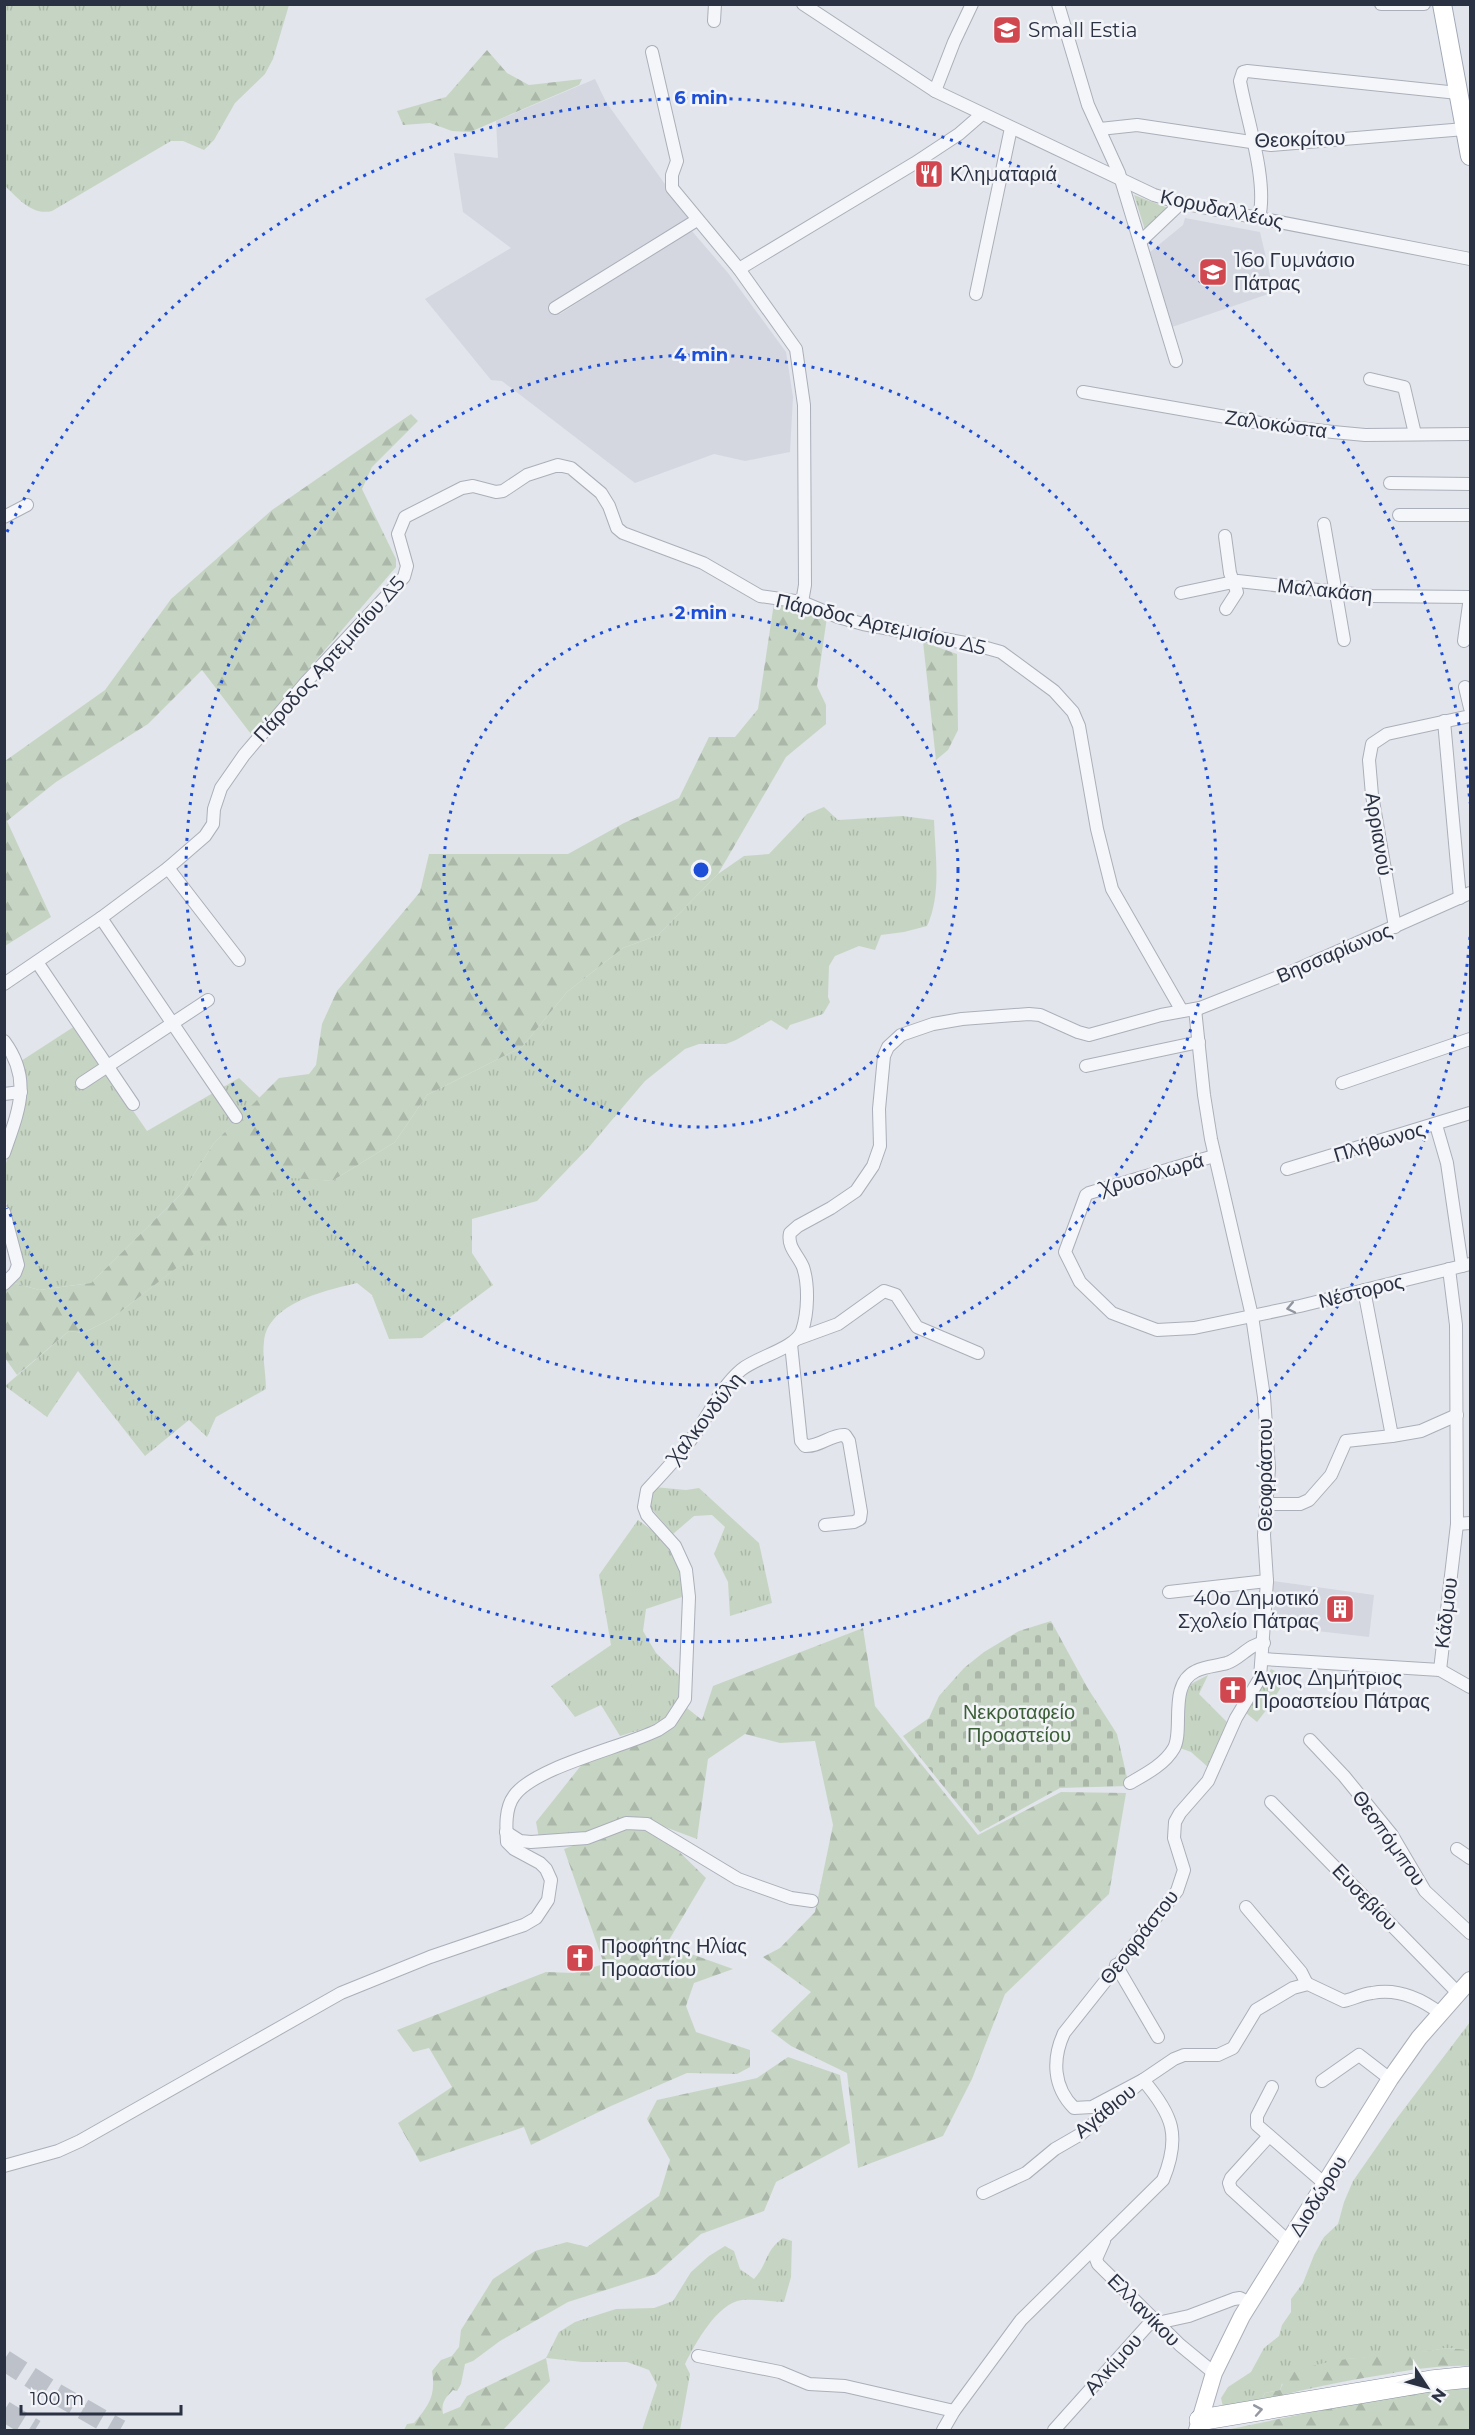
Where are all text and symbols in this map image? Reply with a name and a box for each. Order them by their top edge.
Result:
school or university icon: Small Estia [991,14,1023,46]
place label: Small Estia [1028,18,1138,42]
text: 6 min [674,87,728,109]
street label: Θεοκρίτου [1254,125,1346,153]
restaurant icon: Κληματαριά [913,158,945,190]
place label: Κληματαριά [950,162,1057,186]
street label: Κορυδαλλέως [1158,184,1286,234]
place label: 16ο Γυμνάσιο Πάτρας [1234,248,1355,295]
school or university icon: 16ο Γυμνάσιο Πάτρας [1197,256,1229,288]
text: 4 min [674,344,728,366]
street label: Ζαλοκώστα [1224,405,1328,443]
street label: Πάροδος Αρτεμισίου Δ5 [248,571,410,747]
street label: Μαλακάση [1276,573,1374,607]
street label: Πάροδος Αρτεμισίου Δ5 [774,588,988,660]
text: 2 min [675,602,727,624]
street label: Αρριανού [1361,791,1397,877]
centre of rings [691,860,711,880]
street label: Βησσαρίωνος [1273,918,1396,988]
street label: Πλήθωνος [1331,1117,1428,1167]
street label: Χρυσολωρά [1095,1148,1206,1201]
street label: Νέστορος [1316,1269,1406,1313]
one-way arrow [1287,1301,1297,1314]
street label: Χαλκονδύλη [660,1368,748,1471]
street label: Θεοφράστου [1253,1418,1277,1532]
street label: Κάδμου [1430,1576,1462,1650]
place label: 40ο Δημοτικό Σχολείο Πάτρας [1178,1586,1319,1633]
building icon: 40ο Δημοτικό Σχολείο Πάτρας [1324,1593,1356,1625]
place label: Άγιος Δημήτριος Προαστείου Πάτρας [1254,1666,1430,1713]
church icon: Άγιος Δημήτριος Προαστείου Πάτρας [1217,1674,1249,1706]
park label: Νεκροταφείο Προαστείου [963,1700,1075,1747]
street label: Θεοπόμπου [1347,1786,1431,1890]
street label: Ευσεβίου [1327,1859,1403,1935]
street label: Θεοφράστου [1095,1885,1183,1989]
place label: Προφήτης Ηλίας Προαστίου [601,1934,747,1981]
church icon: Προφήτης Ηλίας Προαστίου [564,1942,596,1974]
street label: Αγάθιου [1069,2079,1141,2143]
street label: Διοδώρου [1284,2151,1352,2241]
street label: Ελλανίκου [1103,2269,1185,2351]
street label: Αλκίμου [1079,2328,1147,2400]
north arrow [1397,2357,1457,2417]
scale bar [21,2378,182,2416]
text: N [1427,2385,1450,2406]
text: 100 m [30,2388,84,2410]
one-way arrow [1252,2404,1262,2417]

